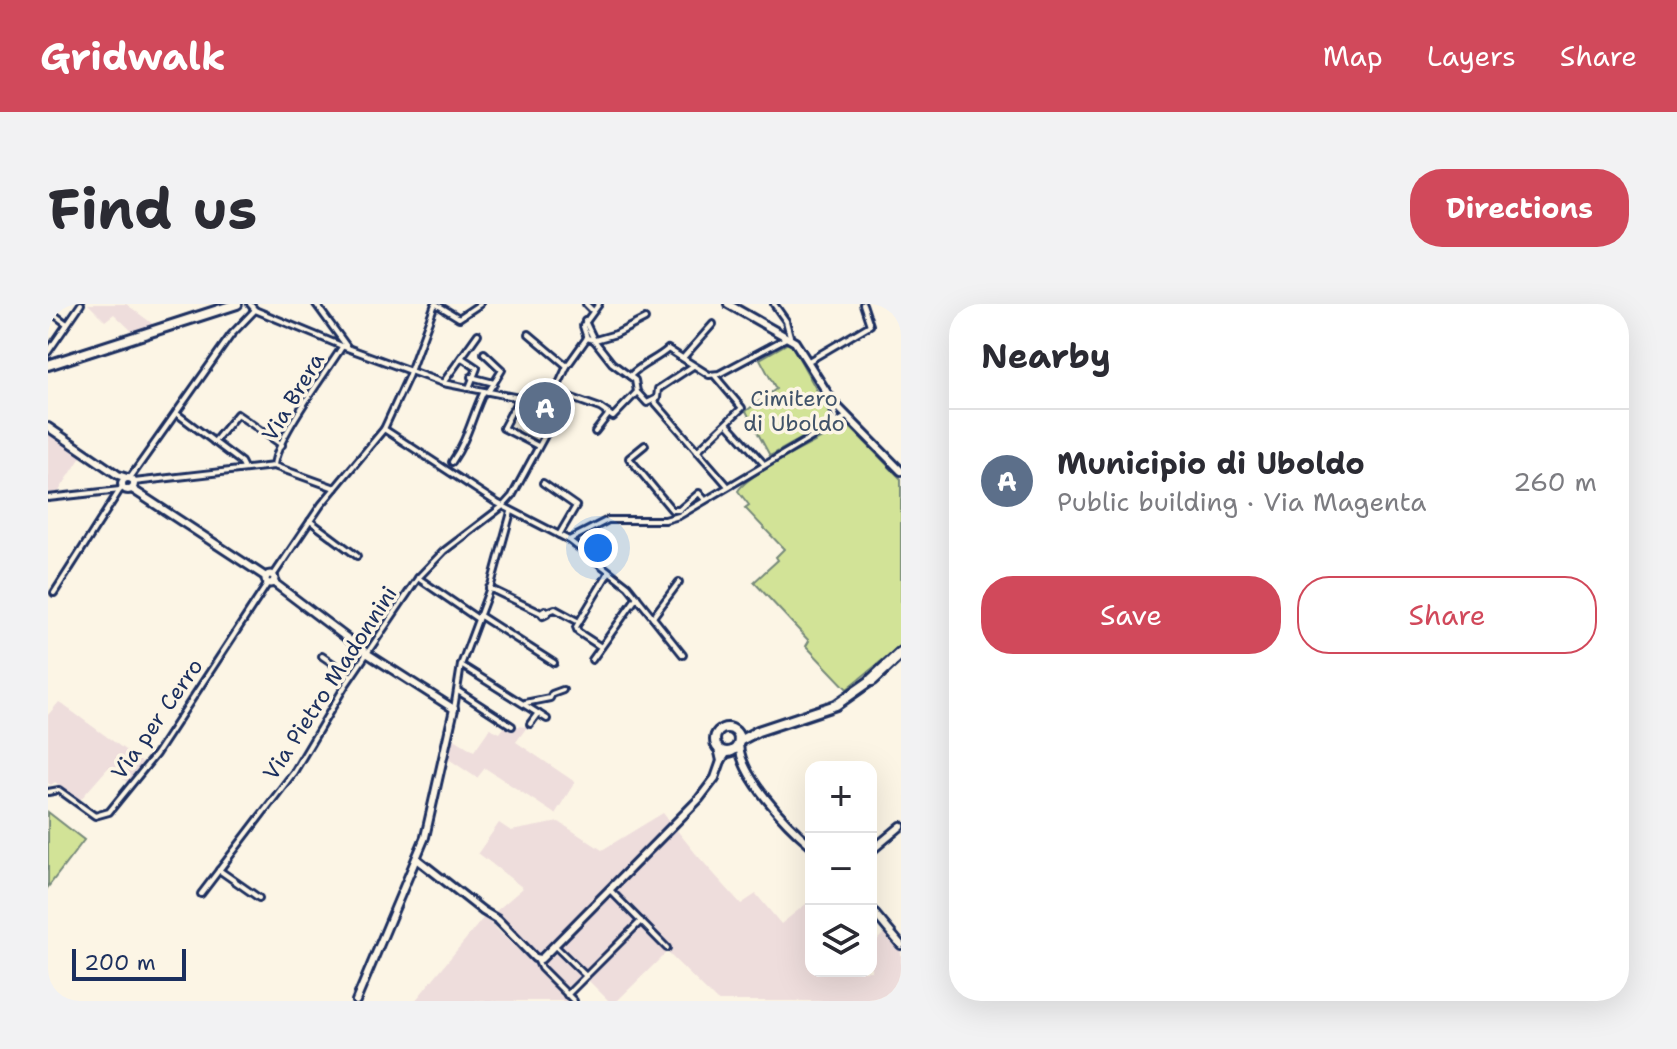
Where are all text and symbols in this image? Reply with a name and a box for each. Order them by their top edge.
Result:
text: Gridwalk [40,31,226,82]
text: Map [1323,37,1383,75]
text: Layers [1427,37,1516,75]
text: Share [1560,37,1637,75]
button: Directions [1410,169,1629,247]
text: Find us [48,171,257,246]
text: Nearby [981,333,1111,379]
street label: Via Brera [255,347,331,447]
pin: A [519,378,571,438]
park label: Cimitero di Uboldo [743,384,845,438]
text: Municipio di Uboldo [1057,443,1365,484]
text: A [997,464,1017,499]
text: 260 m [1513,464,1597,499]
text: Public building · Via Magenta [1057,484,1426,519]
your location [578,528,618,568]
button: Save [981,576,1281,654]
button: Share [1297,576,1597,654]
street label: Via Pietro Madonnini [256,580,404,786]
street label: Via per Cerro [105,653,209,785]
map controls [805,761,877,977]
button: + [805,761,877,833]
button: − [805,833,877,905]
button: layers [805,905,877,977]
scale bar [72,945,186,981]
text: 200 m [84,948,156,977]

